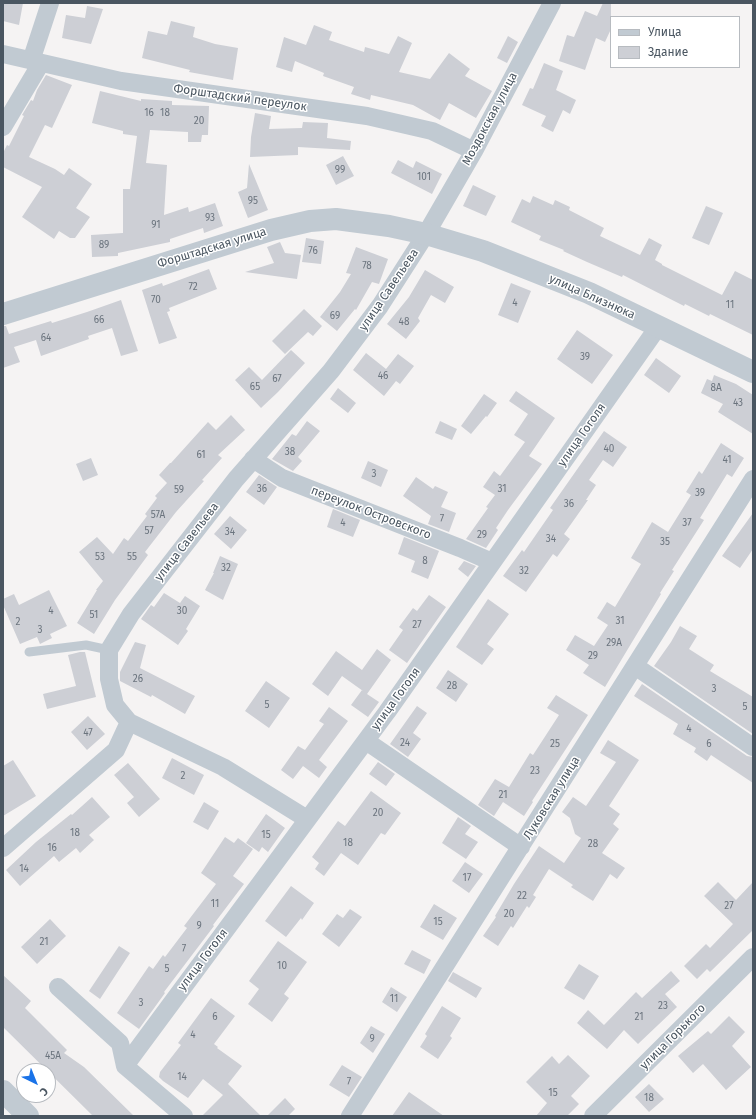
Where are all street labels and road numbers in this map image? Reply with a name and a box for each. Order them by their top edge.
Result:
street label: Моздокская улица [459,70,521,168]
street label: Форштадский переулок [172,82,308,114]
street label: Форштадская улица [156,225,268,271]
street label: улица Савельева [356,246,422,334]
street label: улица Близнюка [547,272,637,322]
street label: улица Гоголя [555,401,609,469]
street label: переулок Островского [309,483,433,543]
street label: улица Савельева [152,500,222,584]
street label: улица Гоголя [368,665,424,733]
street label: Луковская улица [521,754,583,842]
street label: улица Гоголя [175,926,231,994]
street label: улица Горького [637,1001,709,1073]

